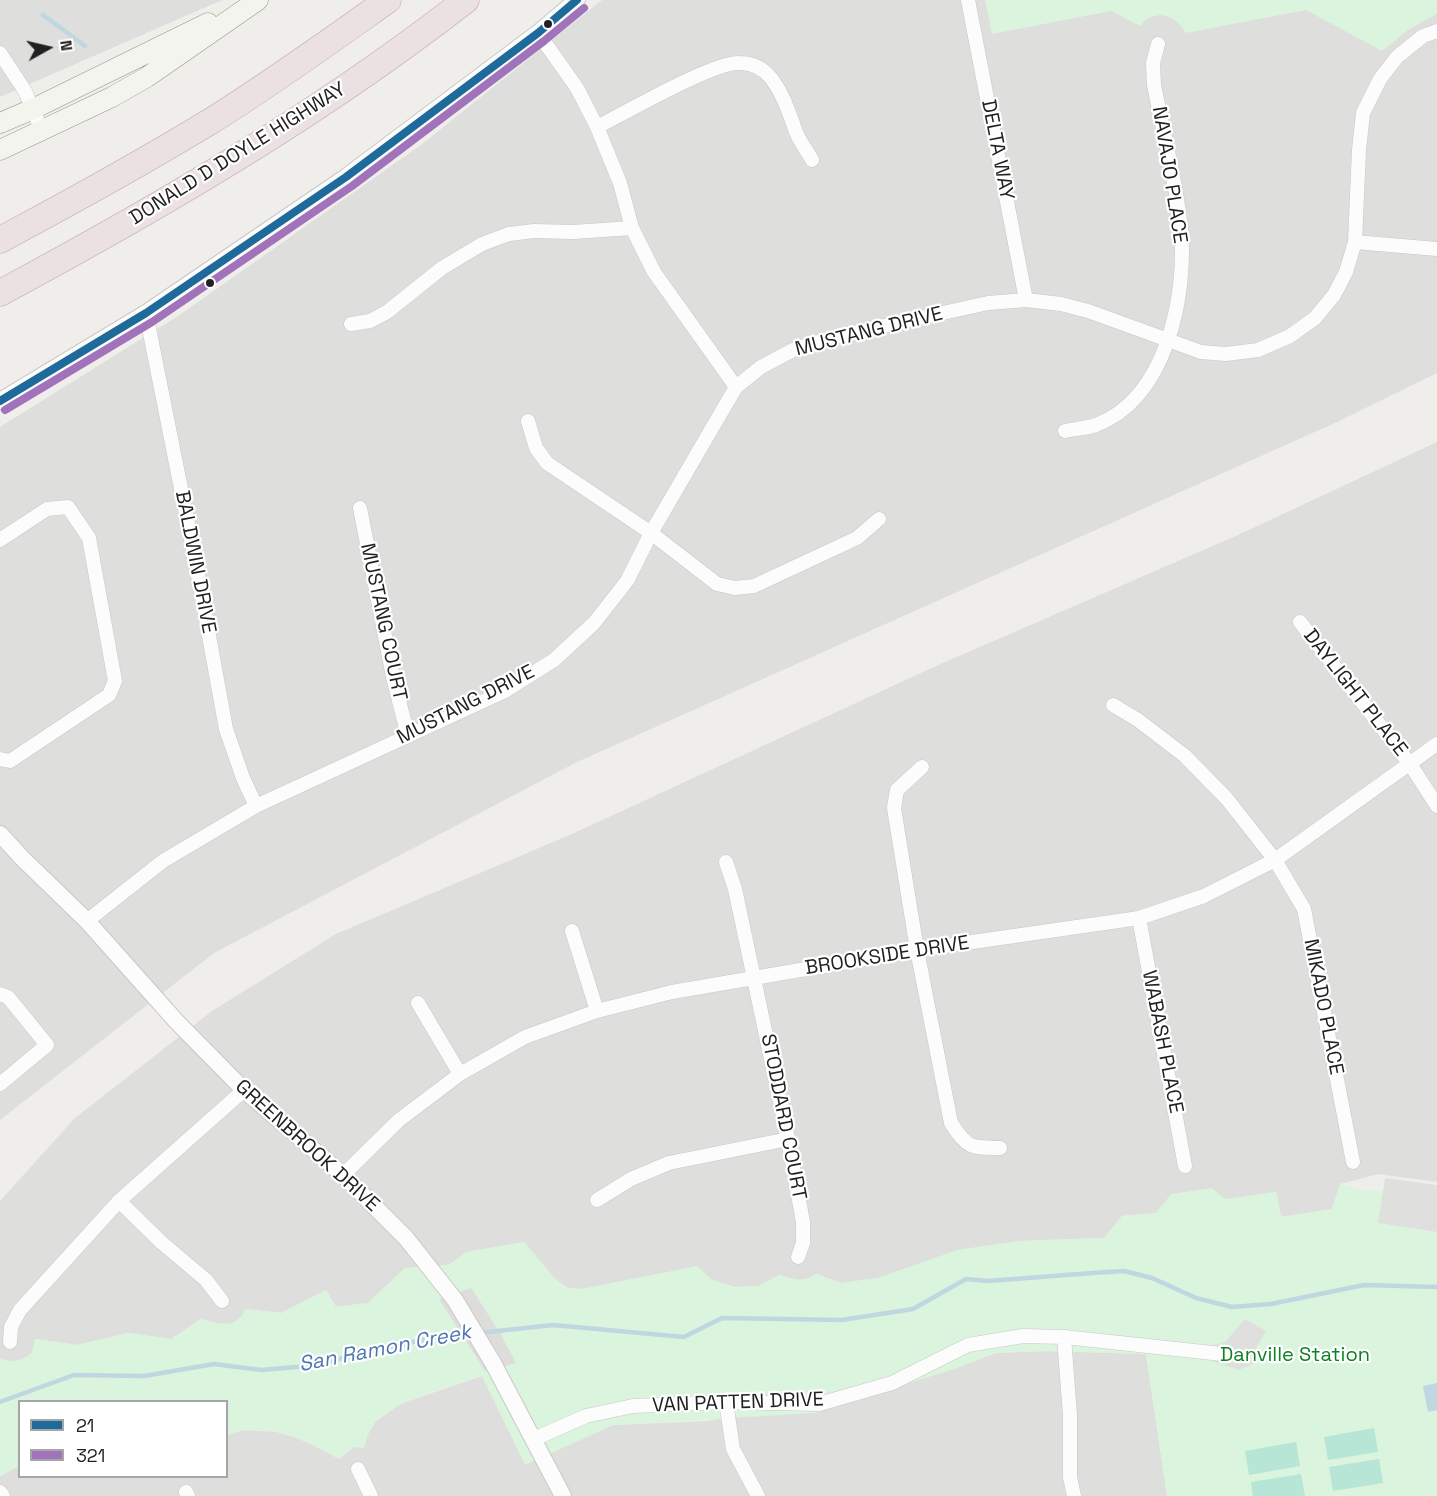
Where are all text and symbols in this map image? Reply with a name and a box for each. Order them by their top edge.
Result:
north arrow [18,18,78,78]
unlabelled marker [542,18,554,30]
text: N [55,39,77,52]
street label: DONALD D DOYLE HIGHWAY [125,77,351,231]
street label: DELTA WAY [975,98,1019,202]
street label: NAVAJO PLACE [1146,105,1192,245]
unlabelled marker [204,277,216,289]
street label: MUSTANG DRIVE [793,302,945,362]
street label: BALDWIN DRIVE [169,489,221,635]
street label: MUSTANG COURT [355,541,411,703]
street label: DAYLIGHT PLACE [1298,625,1412,761]
street label: MUSTANG DRIVE [393,660,539,750]
street label: BROOKSIDE DRIVE [803,931,971,981]
street label: MIKADO PLACE [1298,937,1348,1077]
street label: WABASH PLACE [1136,968,1188,1116]
street label: STODDARD COURT [755,1032,811,1202]
street label: GREENBROOK DRIVE [230,1075,384,1217]
water label: San Ramon Creek [297,1320,473,1378]
park label: Danville Station [1220,1344,1370,1368]
street label: VAN PATTEN DRIVE [652,1388,824,1418]
legend [18,1400,228,1478]
text: 21 [76,1414,94,1437]
text: 321 [76,1444,105,1467]

